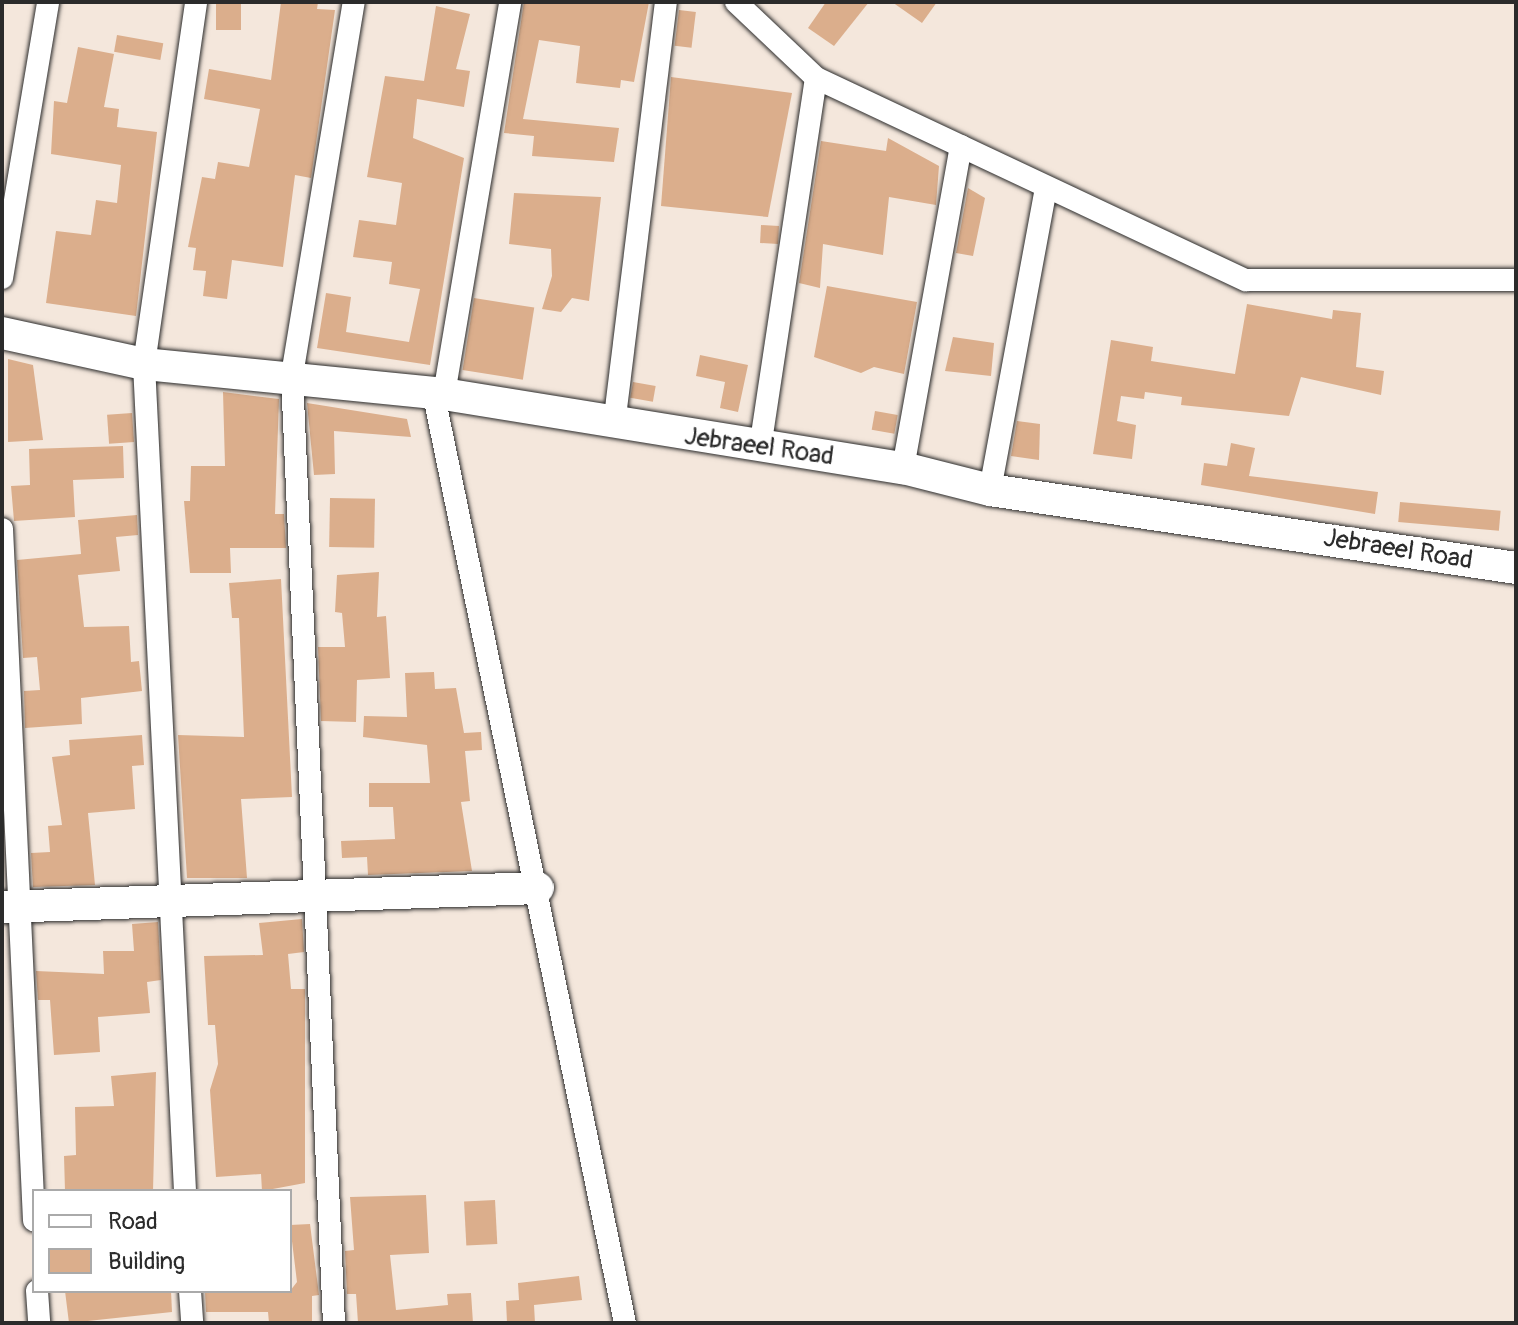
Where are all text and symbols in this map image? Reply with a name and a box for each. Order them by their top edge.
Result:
street label: Jebraeel Road [682,421,836,473]
street label: Jebraeel Road [1321,523,1475,577]
legend [32,1189,292,1293]
text: Road [108,1207,158,1236]
text: Building [108,1247,185,1276]

